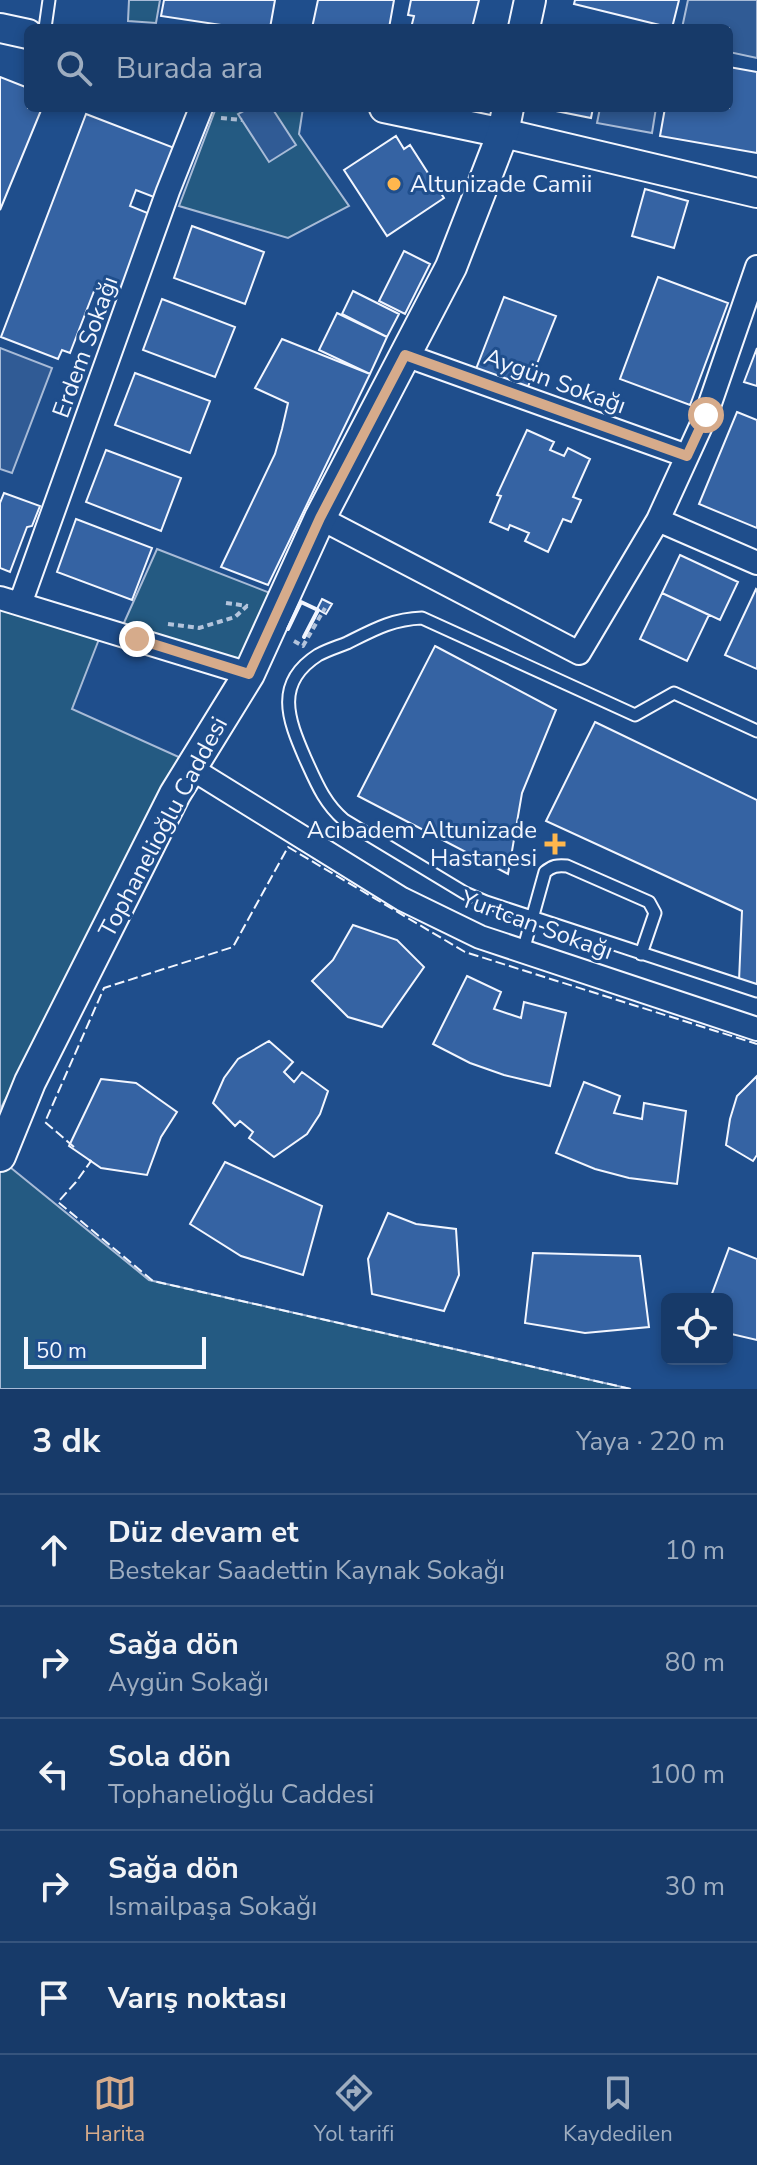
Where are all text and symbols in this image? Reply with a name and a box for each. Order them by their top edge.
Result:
search box [24,24,733,112]
icon: search [52,46,96,90]
text: Burada ara [116,48,263,89]
place label: Altunizade Camii [410,168,592,200]
marker: Altunizade Camii [385,175,403,193]
street label: Erdem Sokağı [45,272,125,422]
street label: Aygün Sokağı [480,341,630,421]
route start [688,397,724,433]
route end [119,621,155,657]
street label: Tophanelioğlu Caddesi [91,711,235,943]
place label: Acıbadem Altunizade Hastanesi [307,814,537,874]
marker: Acıbadem Altunizade Hastanesi [544,833,566,855]
street label: Yurtcan Sokağı [456,882,617,967]
map controls [661,1293,733,1365]
button: locate [661,1293,733,1365]
scale bar [24,1333,206,1369]
text: 50 m [36,1336,87,1366]
text: 3 dk [32,1418,100,1464]
text: Yaya · 220 m [576,1424,725,1459]
text: Düz devam et [108,1512,299,1553]
icon: ahead [32,1528,76,1572]
text: 10 m [665,1533,725,1568]
text: Bestekar Saadettin Kaynak Sokağı [108,1553,505,1588]
text: Sağa dön [108,1624,239,1665]
icon: right [32,1640,76,1684]
text: 80 m [665,1645,725,1680]
text: Aygün Sokağı [108,1665,269,1700]
text: Sola dön [108,1736,231,1777]
icon: left [32,1752,76,1796]
text: 100 m [649,1757,725,1792]
text: Tophanelioğlu Caddesi [108,1777,374,1812]
text: Sağa dön [108,1848,239,1889]
icon: right [32,1864,76,1908]
text: 30 m [665,1869,725,1904]
text: Ismailpaşa Sokağı [108,1889,317,1924]
icon: arrive [32,1976,76,2020]
text: Varış noktası [108,1978,287,2019]
tab: Harita [84,2071,145,2149]
tab: Yol tarifi [314,2071,394,2149]
tab: Kaydedilen [563,2071,673,2149]

